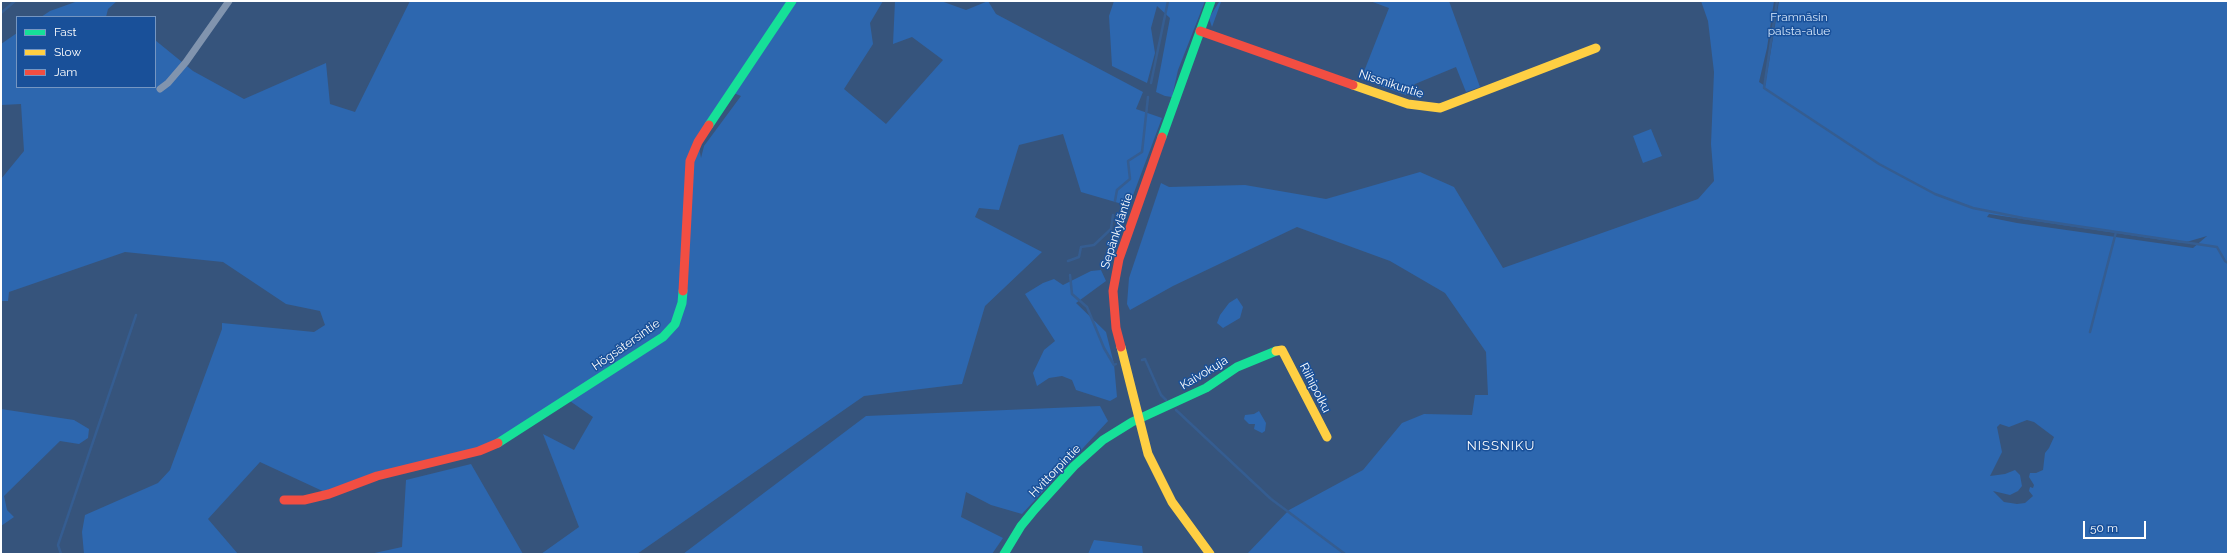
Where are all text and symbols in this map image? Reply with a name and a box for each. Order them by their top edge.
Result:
park label: Framnäsin palsta-alue [1768,10,1830,38]
legend [16,16,156,88]
text: Fast [54,25,77,39]
text: Slow [54,45,81,59]
text: Jam [54,65,77,79]
street label: Nissnikuntie [1357,67,1425,101]
street label: Sepänkyläntie [1098,191,1136,271]
street label: Högsätersintie [589,316,663,374]
street label: Kaivokuja [1178,353,1230,393]
street label: Riihipolku [1296,361,1334,415]
district label: NISSNIKU [1467,438,1535,454]
street label: Hvittorpintie [1026,442,1084,500]
scale bar [2085,513,2148,539]
text: 50 m [2090,521,2118,535]

